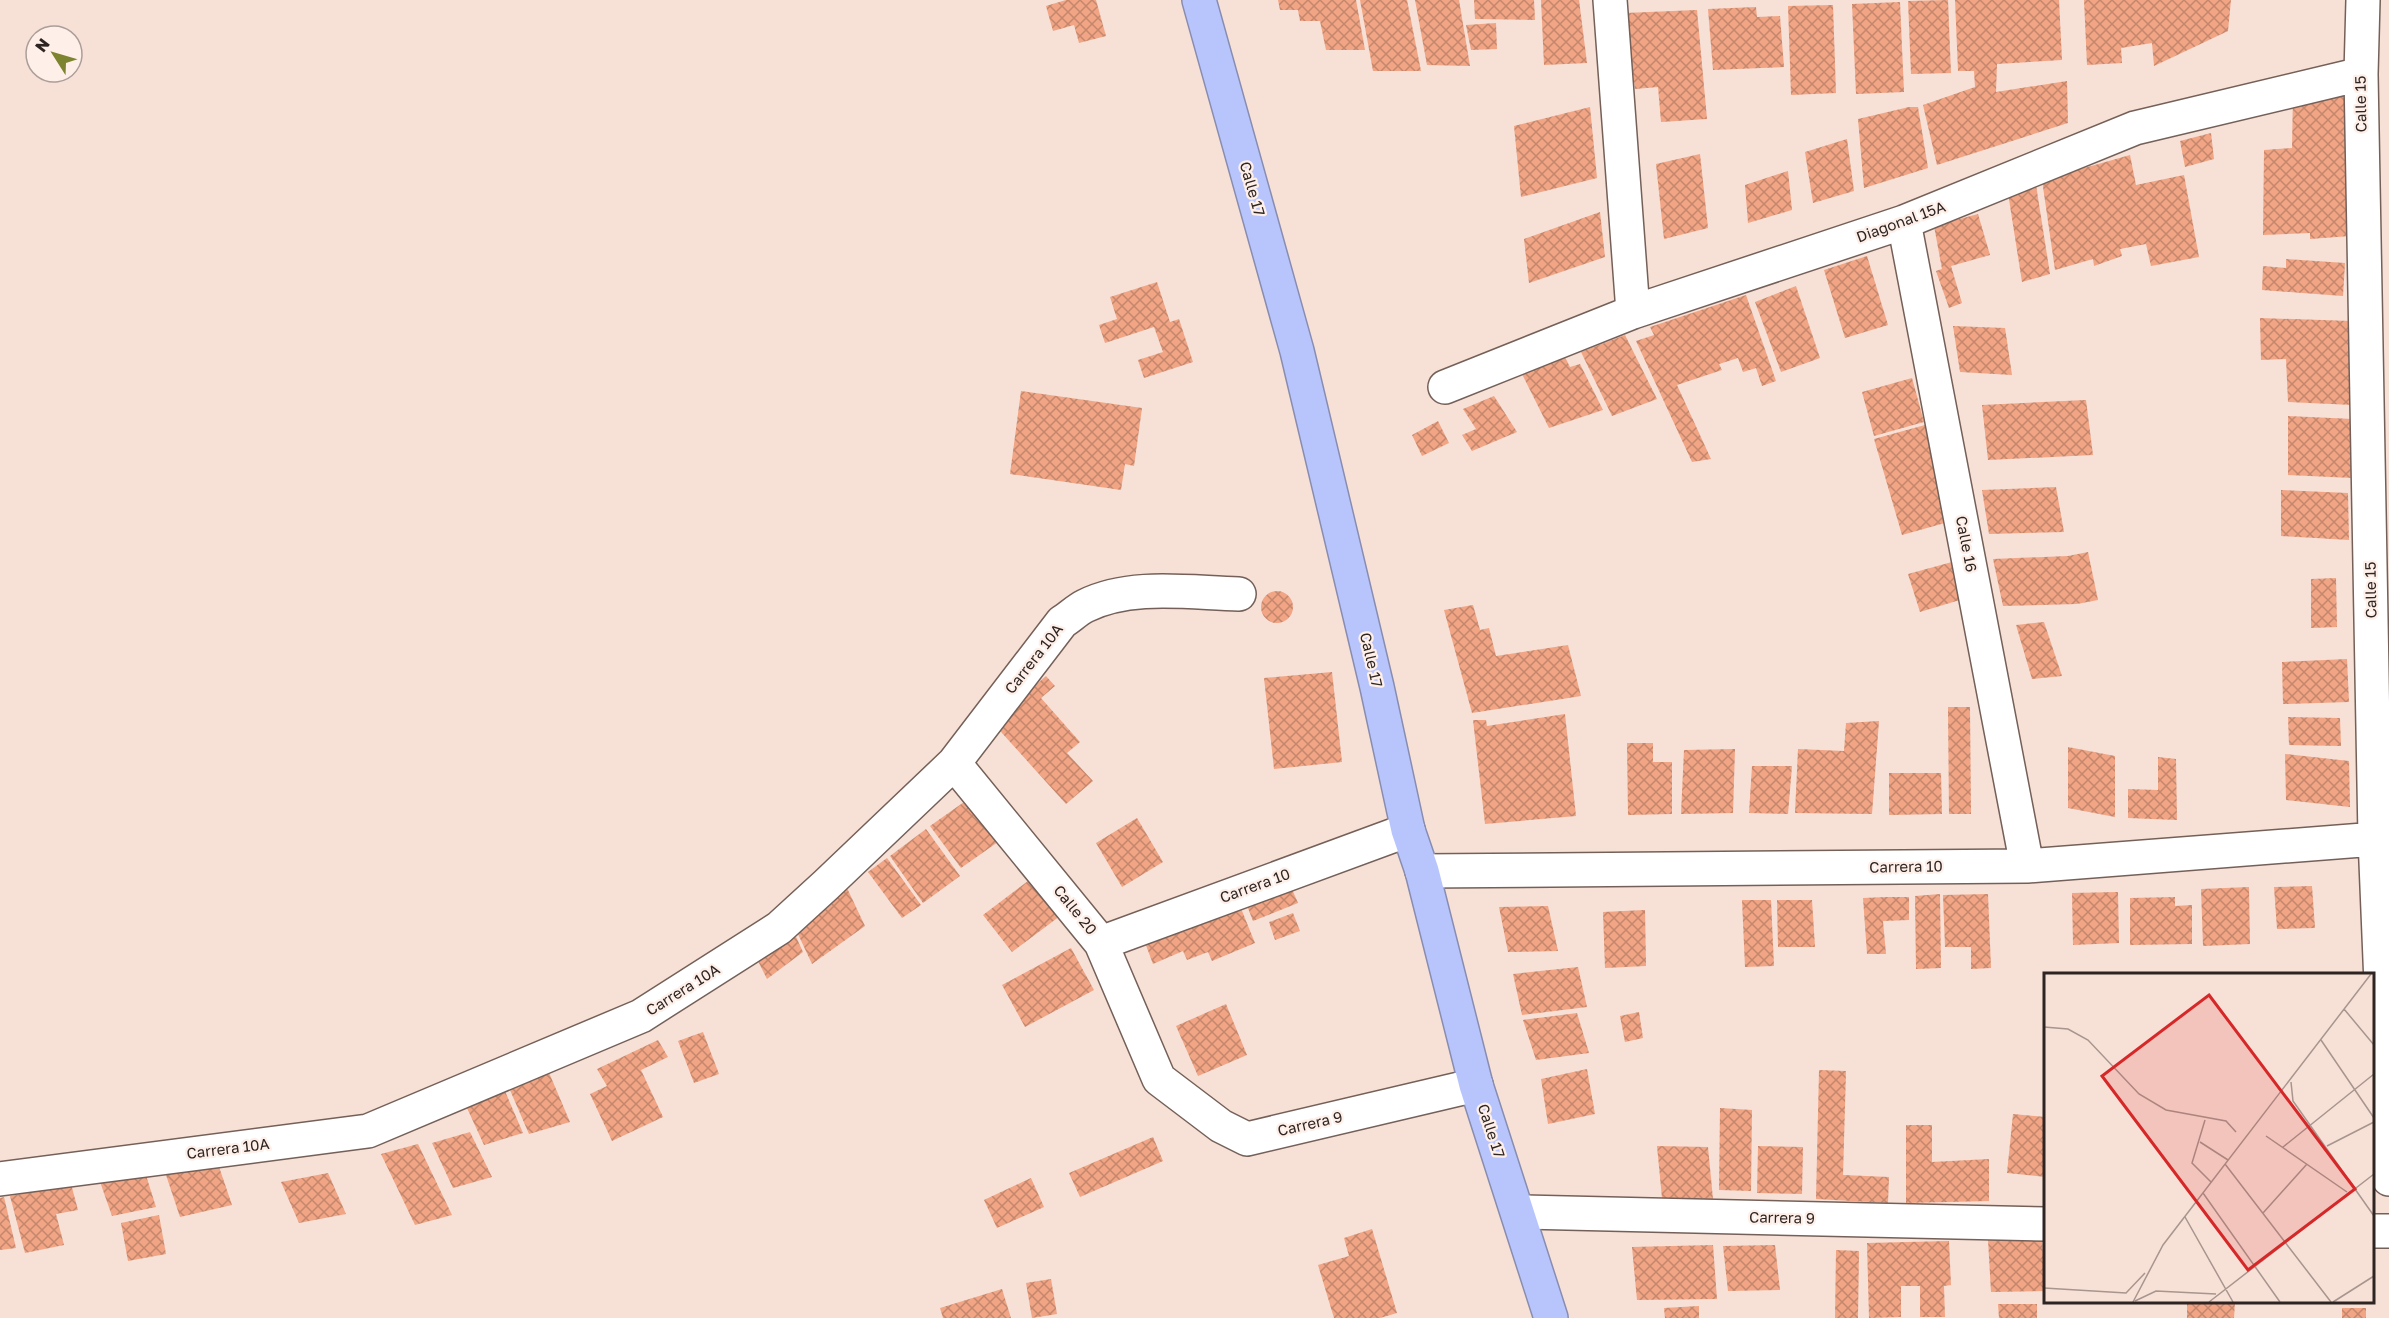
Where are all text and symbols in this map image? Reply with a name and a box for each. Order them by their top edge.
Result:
north arrow [24,24,84,84]
text: N [30,34,54,56]
street label: Calle 15 [2351,76,2369,132]
street label: Calle 17 [1237,159,1269,218]
street label: Diagonal 15A [1854,197,1948,246]
street label: Calle 16 [1953,514,1981,573]
street label: Calle 15 [2361,562,2379,618]
street label: Carrera 10A [1000,620,1066,697]
street label: Calle 17 [1357,631,1387,689]
street label: Carrera 10 [1869,856,1943,876]
street label: Carrera 10 [1217,864,1292,906]
street label: Calle 20 [1050,881,1101,938]
street label: Carrera 10A [642,959,723,1019]
inset map [2044,973,2374,1303]
street label: Calle 17 [1475,1101,1509,1160]
street label: Carrera 9 [1276,1107,1344,1139]
street label: Carrera 10A [185,1134,270,1162]
street label: Carrera 9 [1749,1207,1815,1227]

